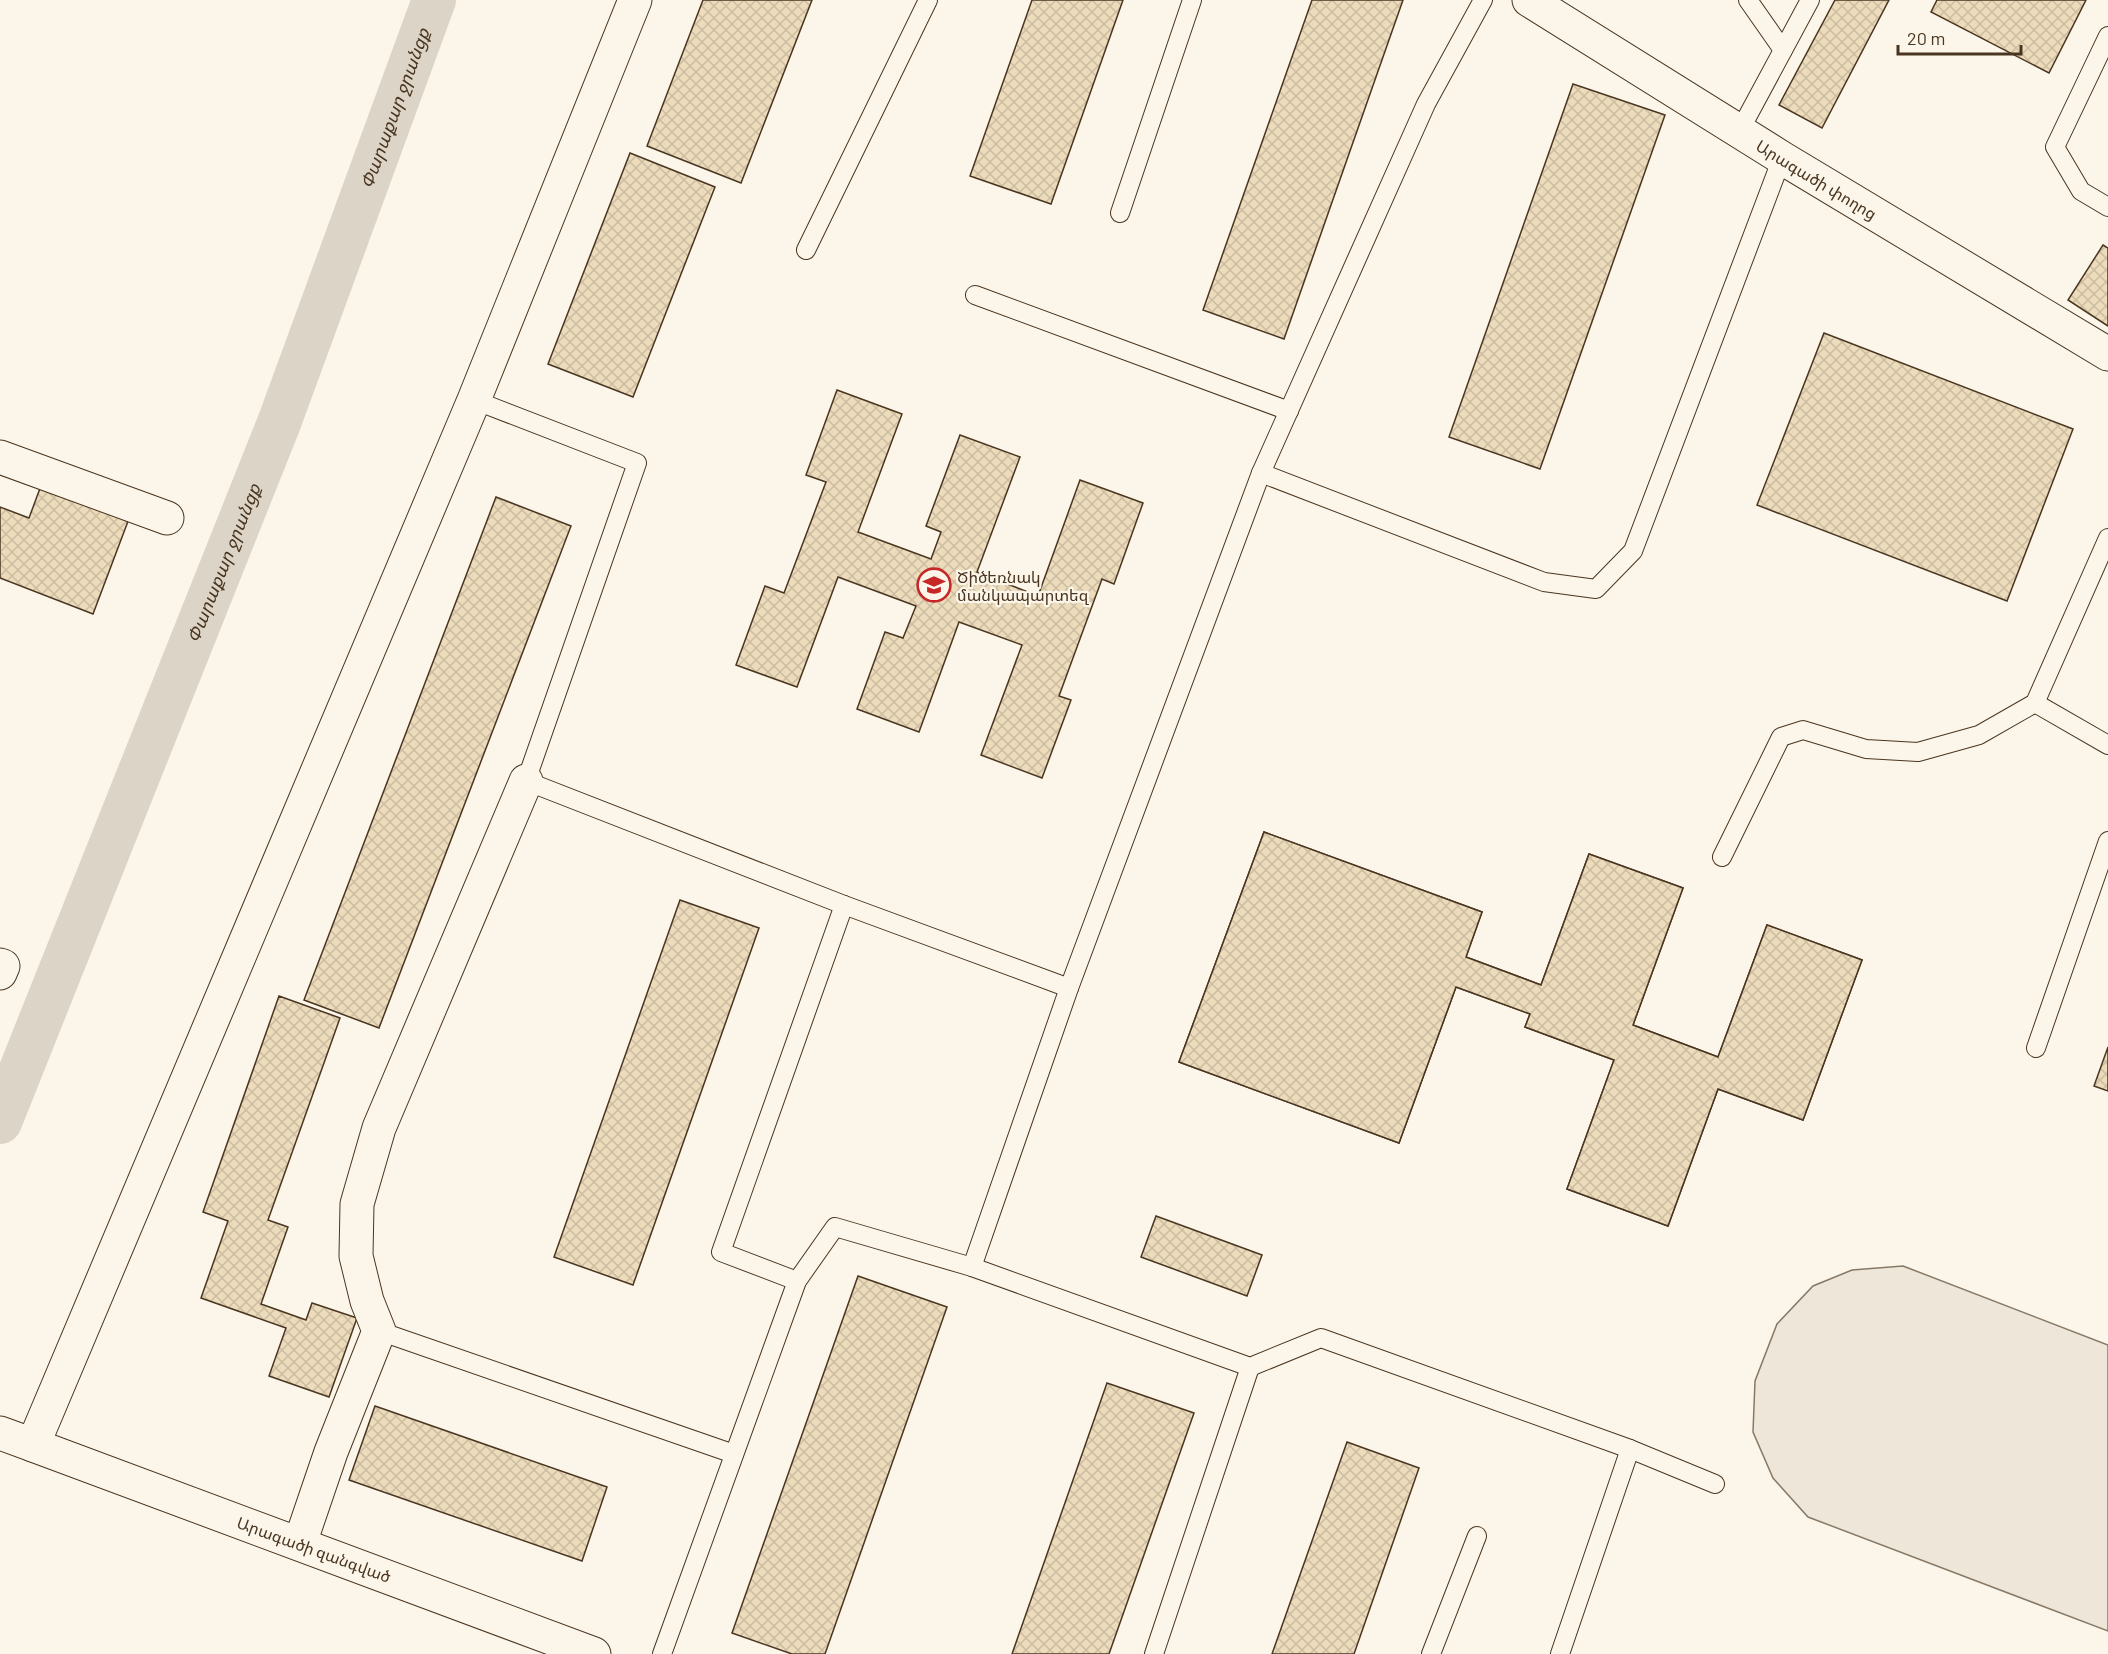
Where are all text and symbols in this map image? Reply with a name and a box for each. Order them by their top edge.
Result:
scale bar [1898,18,2021,56]
water label: Փարաքար ջրանցք [355,24,435,191]
text: 20 m [1907,27,1945,49]
street label: Արագածի փողոց [1753,135,1881,223]
water label: Փարաքար ջրանցք [182,479,266,645]
school or university icon: Ծիծեռնակ մանկապարտեզ [916,567,952,603]
place label: Ծիծեռնակ մանկապարտեզ [957,567,1090,605]
street label: Արագածի զանգված [234,1512,394,1587]

